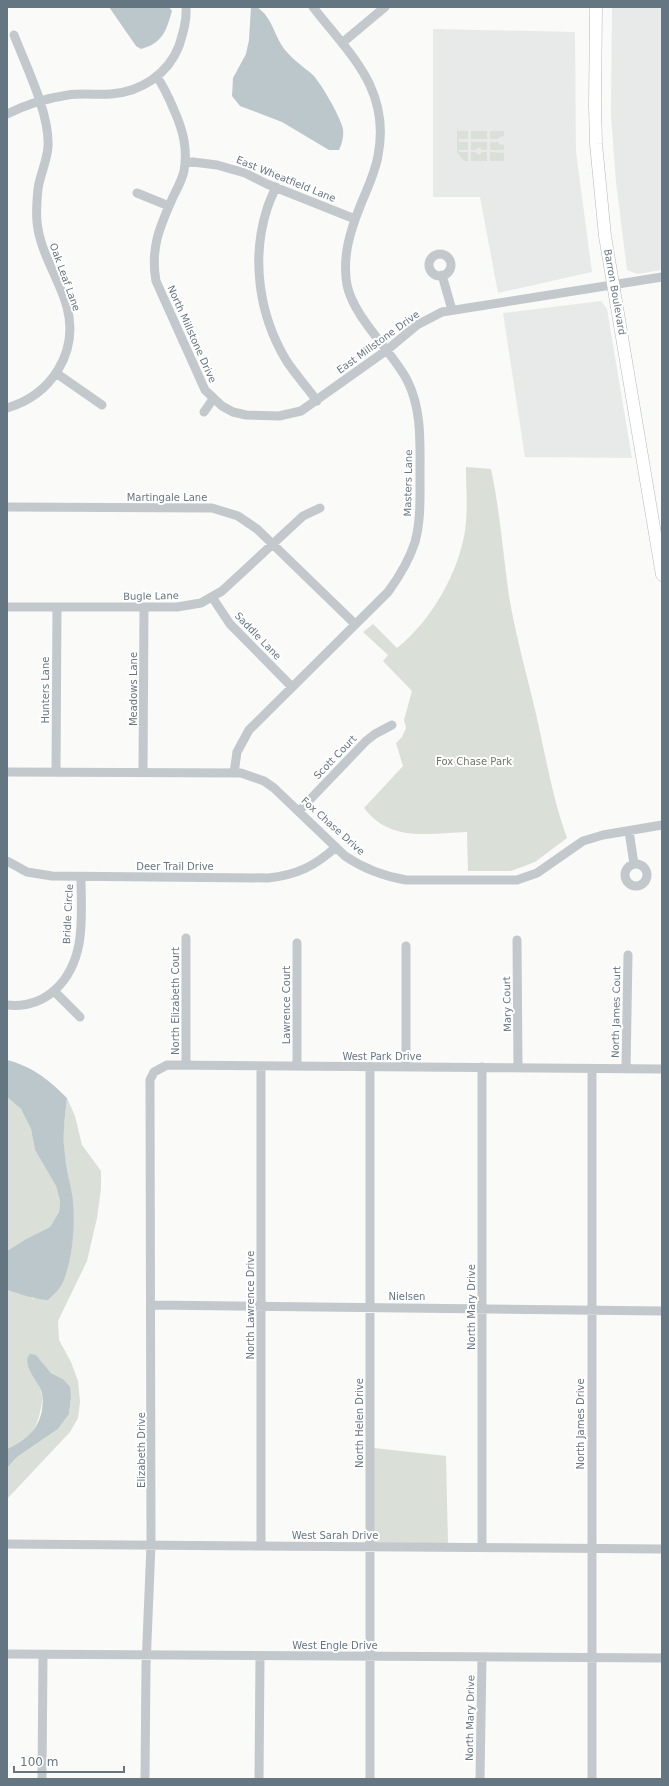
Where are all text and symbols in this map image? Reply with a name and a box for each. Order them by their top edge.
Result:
street label: East Wheatfield Lane [235,154,337,204]
street label: Oak Leaf Lane [48,242,82,312]
street label: Barron Boulevard [602,248,628,336]
street label: North Millstone Drive [165,283,219,385]
street label: East Millstone Drive [335,308,421,376]
street label: Masters Lane [402,450,414,516]
street label: Martingale Lane [127,492,207,503]
street label: Bugle Lane [123,590,179,602]
street label: Saddle Lane [233,610,283,662]
street label: Meadows Lane [128,652,139,726]
street label: Hunters Lane [40,657,51,723]
street label: Scott Court [311,733,359,781]
park label: Fox Chase Park [436,756,512,767]
street label: Fox Chase Drive [299,795,367,857]
street label: Deer Trail Drive [136,861,214,872]
street label: Bridle Circle [61,884,75,944]
street label: North Elizabeth Court [170,947,181,1055]
street label: Lawrence Court [281,966,292,1044]
street label: North James Court [610,966,622,1058]
street label: Mary Court [501,976,513,1032]
street label: West Park Drive [342,1051,422,1062]
street label: North Lawrence Drive [245,1251,256,1359]
street label: North Mary Drive [466,1264,477,1350]
street label: Nielsen [389,1291,425,1302]
street label: North Helen Drive [354,1378,365,1468]
street label: North James Drive [575,1378,586,1470]
street label: Elizabeth Drive [136,1412,147,1488]
street label: West Sarah Drive [292,1530,378,1541]
street label: West Engle Drive [292,1640,378,1651]
street label: North Mary Drive [464,1675,476,1761]
scale bar [14,1748,124,1774]
text: 100 m [20,1755,58,1769]

